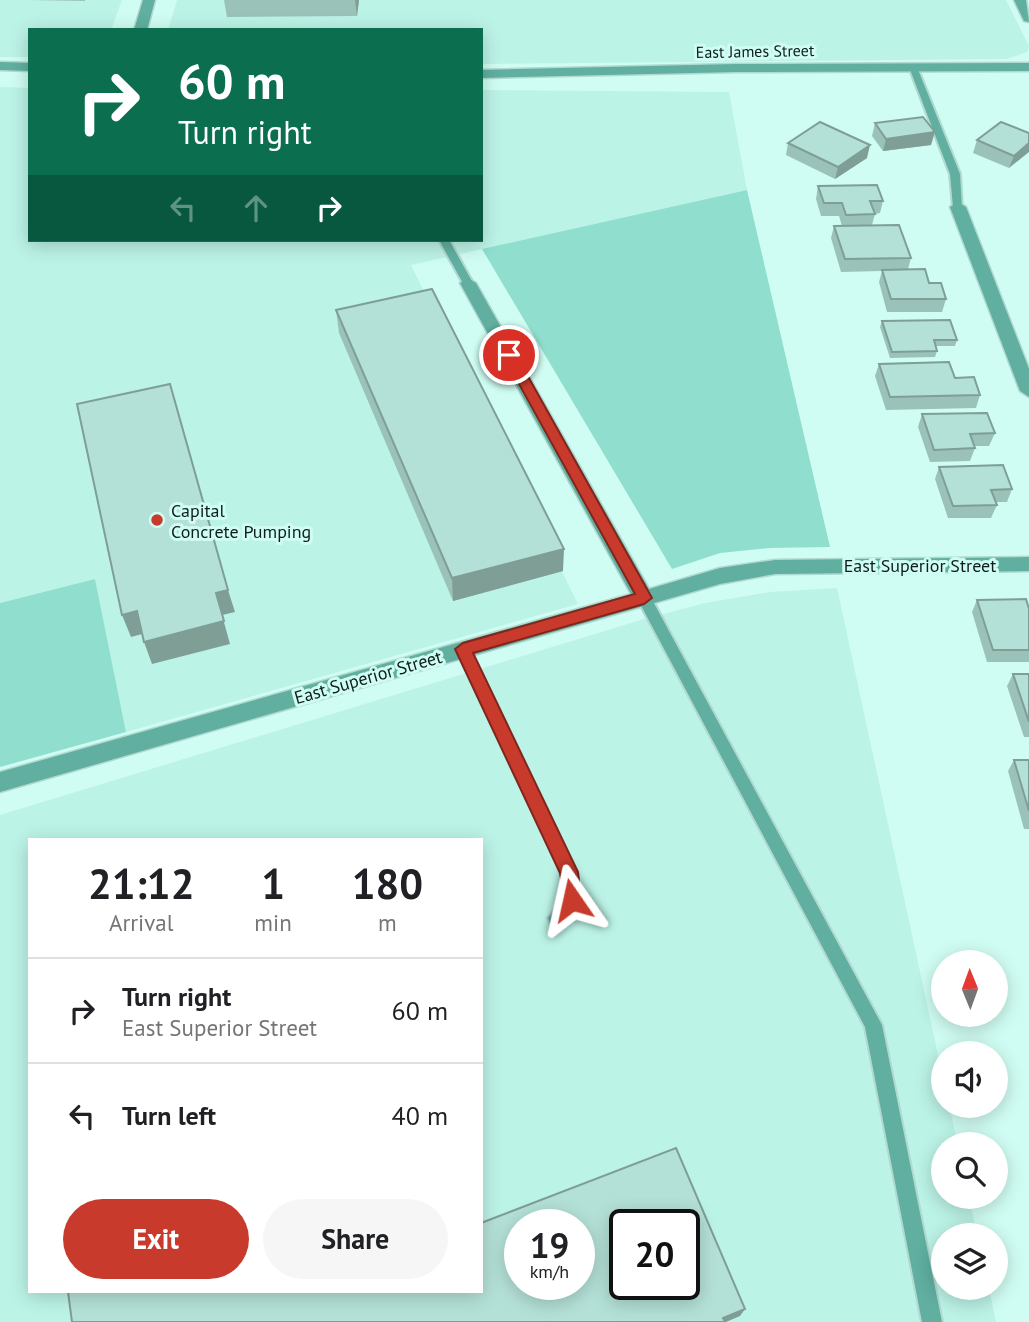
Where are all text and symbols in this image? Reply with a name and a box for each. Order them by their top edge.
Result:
street label: East James Street [696,40,815,62]
text: 60 m [178,49,285,113]
icon: right [63,56,154,147]
text: Turn right [178,111,312,153]
icon: left [164,189,202,227]
icon: ahead [237,189,275,227]
icon: right [310,189,348,227]
pin [479,325,539,385]
icon: arrive [490,336,528,374]
place label: Capital Concrete Pumping [171,499,311,543]
marker: Capital Concrete Pumping [149,512,165,528]
street label: East Superior Street [844,554,996,577]
street label: East Superior Street [291,645,445,709]
text: 21:12 [88,856,194,911]
text: 1 [261,856,285,911]
text: 180 [352,856,423,911]
position arrow [535,863,609,937]
text: Arrival [109,908,173,937]
text: min [254,908,292,937]
text: m [378,908,397,937]
north arrow [931,950,1008,1027]
map controls [931,950,1008,1300]
text: Turn right [122,980,231,1013]
icon: right [63,992,101,1030]
text: 60 m [392,994,448,1027]
text: East Superior Street [122,1013,317,1042]
button: sound [931,1041,1008,1118]
icon: left [63,1097,101,1135]
text: Turn left [122,1099,216,1132]
text: 40 m [392,1099,448,1132]
button: search [931,1132,1008,1209]
button: Exit [63,1199,249,1279]
button: Share [263,1199,448,1279]
speed limit sign: 20 [609,1209,700,1300]
text: 19 [530,1222,569,1268]
button: layers [931,1223,1008,1300]
text: km/h [530,1260,569,1283]

